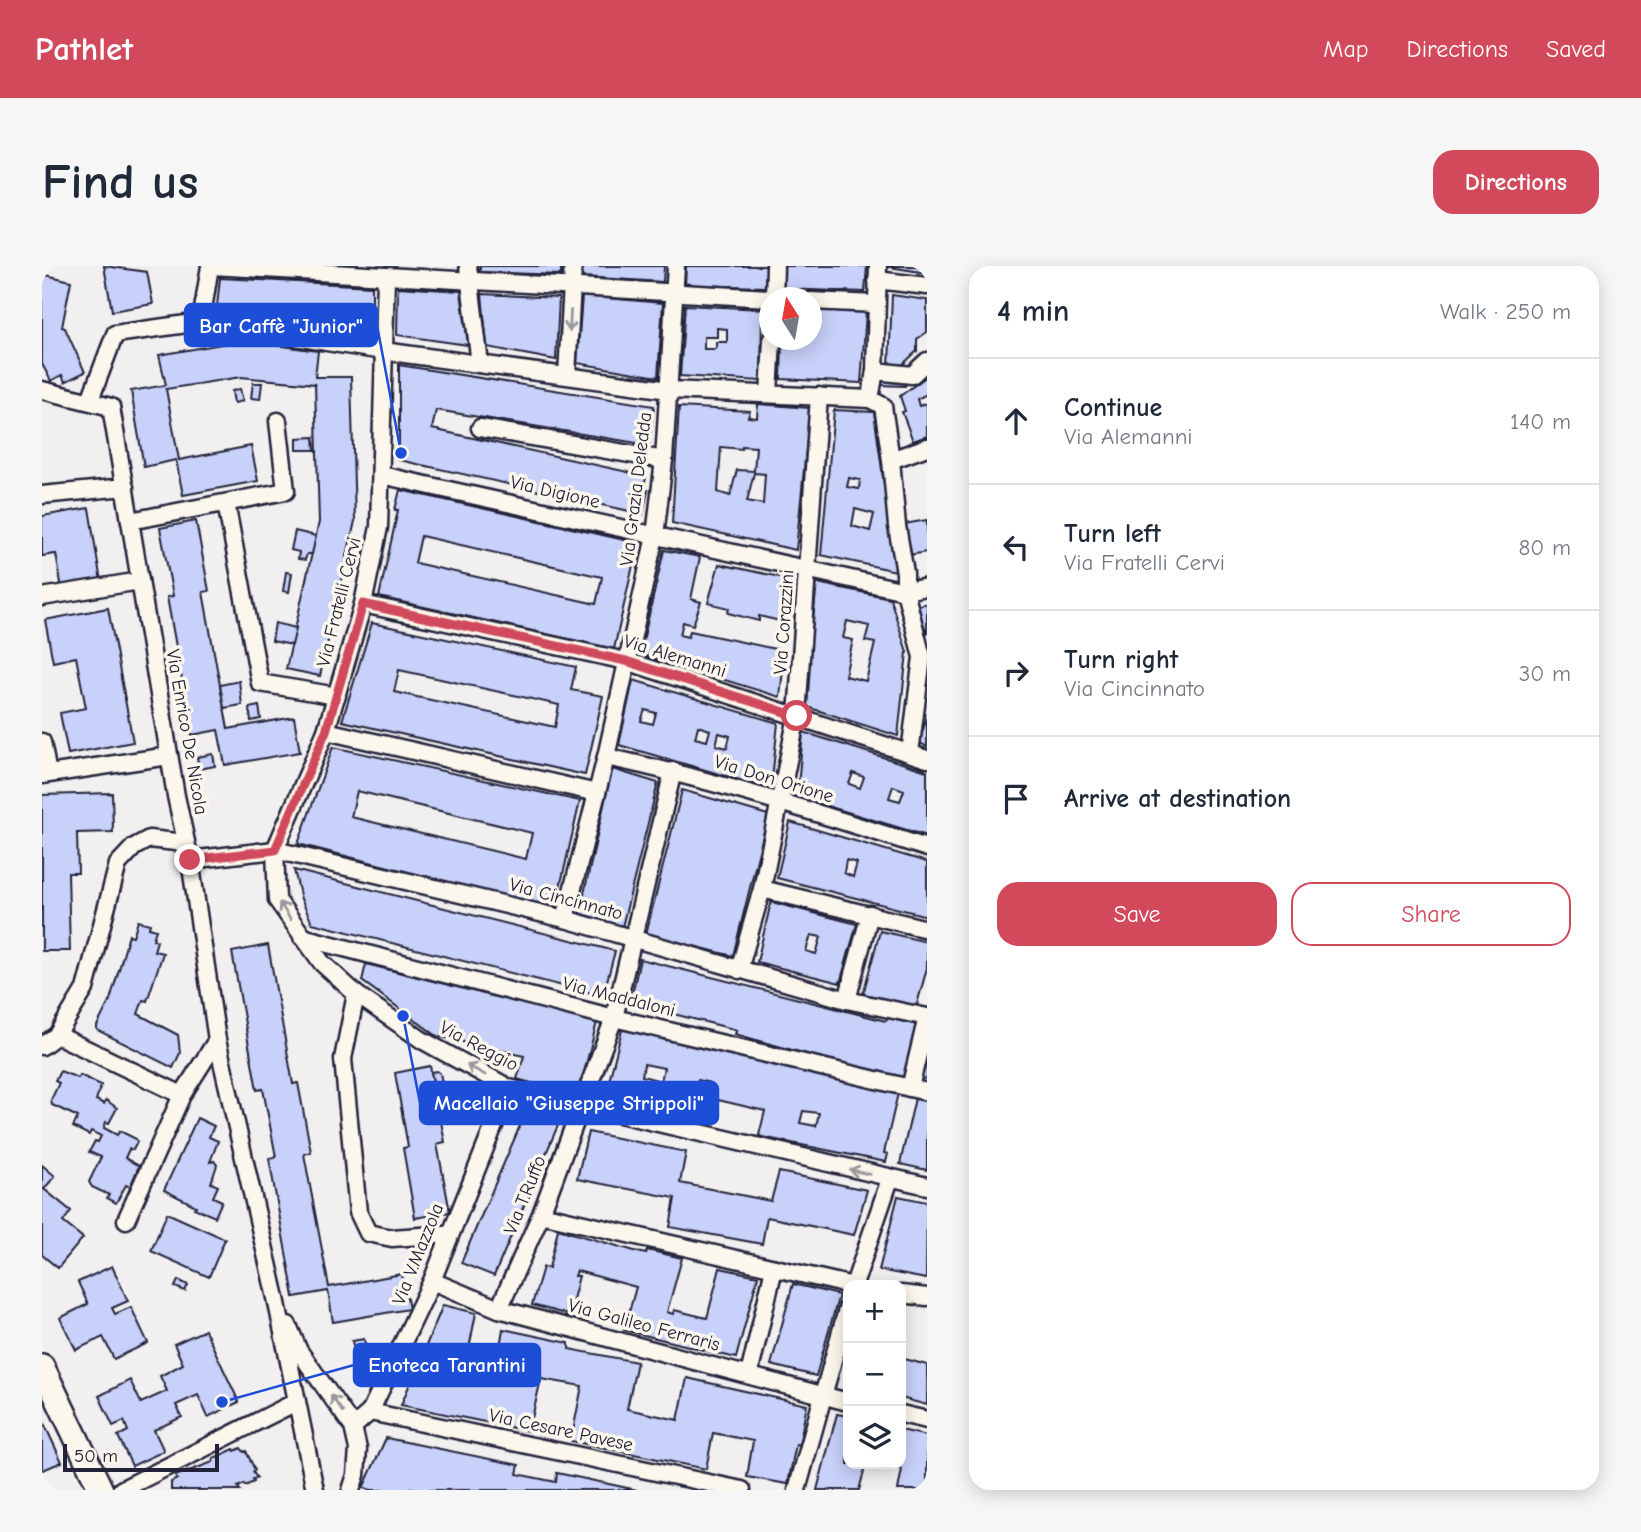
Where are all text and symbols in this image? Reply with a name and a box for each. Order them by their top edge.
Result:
text: Pathlet [35,30,133,68]
text: Map [1323,35,1369,63]
text: Directions [1407,35,1508,63]
text: Saved [1546,35,1606,63]
button: Directions [1433,150,1599,214]
text: Find us [42,154,198,210]
north arrow [759,287,822,350]
text: 4 min [997,294,1069,329]
text: Walk · 250 m [1440,298,1571,325]
callout: Bar Caffè "Junior" [185,304,377,346]
one-way arrow [563,309,576,331]
text: Bar Caffè "Junior" [199,314,363,338]
text: Continue [1064,393,1162,423]
icon: ahead [997,402,1035,440]
text: 140 m [1510,408,1571,435]
street label: Via Grazia Deledda [616,411,656,567]
text: Via Alemanni [1064,423,1193,450]
street label: Via Digione [508,471,602,513]
text: Turn left [1064,519,1161,549]
icon: left [997,528,1035,566]
text: 80 m [1518,534,1571,561]
street label: Via Fratelli Cervi [312,535,366,669]
text: Via Fratelli Cervi [1064,549,1225,576]
street label: Via Corazzini [769,569,799,675]
street label: Via Alemanni [621,630,729,682]
text: Turn right [1064,645,1178,675]
street label: Via Enrico De Nicola [162,647,212,817]
icon: right [997,654,1035,692]
text: 30 m [1519,660,1571,687]
text: Via Cincinnato [1064,675,1205,702]
route start [781,700,812,731]
street label: Via Don Orione [712,750,836,808]
icon: arrive [997,780,1035,818]
text: Arrive at destination [1064,784,1291,814]
route end [174,844,205,875]
street label: Via Cincinnato [507,873,625,925]
button: Save [997,882,1277,946]
button: Share [1291,882,1571,946]
one-way arrow [277,902,292,921]
street label: Via Maddaloni [560,972,678,1022]
street label: Via Reggio [436,1016,522,1076]
one-way arrow [466,1063,487,1076]
callout: Macellaio "Giuseppe Strippoli" [420,1082,718,1124]
text: Macellaio "Giuseppe Strippoli" [434,1091,704,1115]
street label: Via T.Ruffo [499,1152,551,1238]
one-way arrow [849,1165,872,1178]
street label: Via V.Mazzola [388,1200,448,1308]
map controls [843,1280,906,1469]
button: + [843,1280,906,1343]
street label: Via Galileo Ferraris [566,1294,722,1356]
button: − [843,1343,906,1406]
callout: Enoteca Tarantini [354,1344,540,1386]
text: Enoteca Tarantini [368,1353,526,1377]
one-way arrow [330,1395,344,1414]
street label: Via Cesare Pavese [487,1404,635,1456]
button: layers [843,1406,906,1469]
scale bar [63,1441,219,1473]
text: 50 m [74,1445,118,1467]

